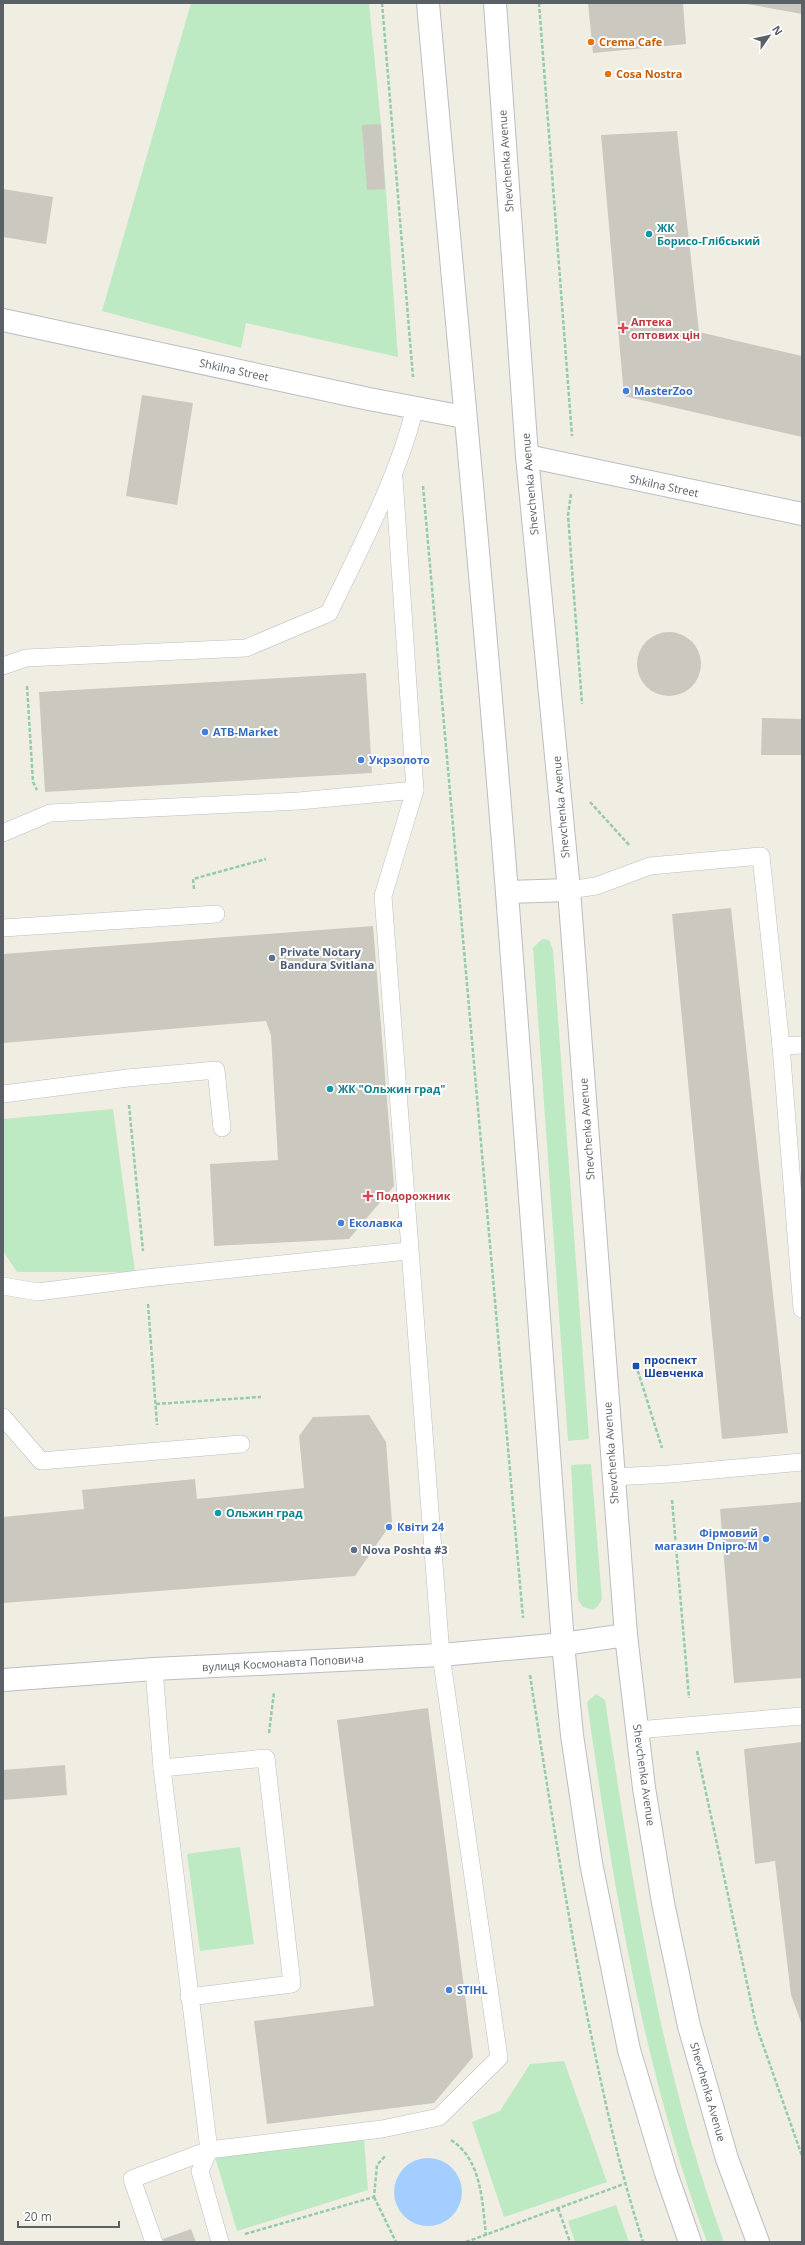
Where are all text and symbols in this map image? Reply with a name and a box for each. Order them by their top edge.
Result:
north arrow [749,16,789,56]
text: N [769,22,786,38]
place label: Crema Cafe [599,34,663,49]
marker: Crema Cafe [586,37,596,47]
place label: Cosa Nostra [616,66,682,81]
marker: Cosa Nostra [603,69,613,79]
street label: Shevchenka Avenue [494,109,517,213]
place label: ЖК Борисо-Глібський [657,220,760,248]
marker: ЖК Борисо-Глібський [644,229,654,239]
place label: Аптека оптових цін [631,314,700,342]
marker: Аптека оптових цін [618,323,628,333]
street label: Shkilna Street [198,355,270,384]
place label: MasterZoo [634,383,693,398]
marker: MasterZoo [621,386,631,396]
street label: Shevchenka Avenue [518,432,541,536]
street label: Shkilna Street [628,471,700,500]
place label: ATB-Market [213,724,278,739]
marker: ATB-Market [200,727,210,737]
place label: Укрзолото [369,752,430,767]
marker: Укрзолото [356,755,366,765]
street label: Shevchenka Avenue [549,755,572,859]
place label: Private Notary Bandura Svitlana [280,944,374,972]
marker: Private Notary Bandura Svitlana [267,953,277,963]
street label: Shevchenka Avenue [575,1077,598,1181]
place label: ЖК "Ольжин град" [338,1081,445,1096]
marker: ЖК "Ольжин град" [325,1084,335,1094]
place label: Подорожник [376,1188,451,1203]
marker: Подорожник [363,1191,373,1201]
place label: Еколавка [349,1215,403,1230]
marker: Еколавка [336,1218,346,1228]
place label: проспект Шевченка [644,1352,704,1380]
marker: проспект Шевченка [631,1361,641,1371]
street label: Shevchenka Avenue [599,1401,622,1505]
place label: Ольжин град [226,1505,303,1520]
marker: Ольжин град [213,1508,223,1518]
place label: Квіти 24 [397,1519,445,1534]
marker: Квіти 24 [384,1522,394,1532]
place label: Фірмовий магазин Dnipro-M [655,1525,758,1553]
marker: Фірмовий магазин Dnipro-M [761,1534,771,1544]
place label: Nova Poshta #3 [362,1542,448,1557]
marker: Nova Poshta #3 [349,1545,359,1555]
street label: вулиця Космонавта Поповича [202,1651,364,1674]
street label: Shevchenka Avenue [630,1723,659,1827]
place label: STIHL [457,1982,488,1997]
marker: STIHL [444,1985,454,1995]
street label: Shevchenka Avenue [687,2041,730,2143]
scale bar [18,2203,119,2229]
text: 20 m [24,2208,52,2225]

